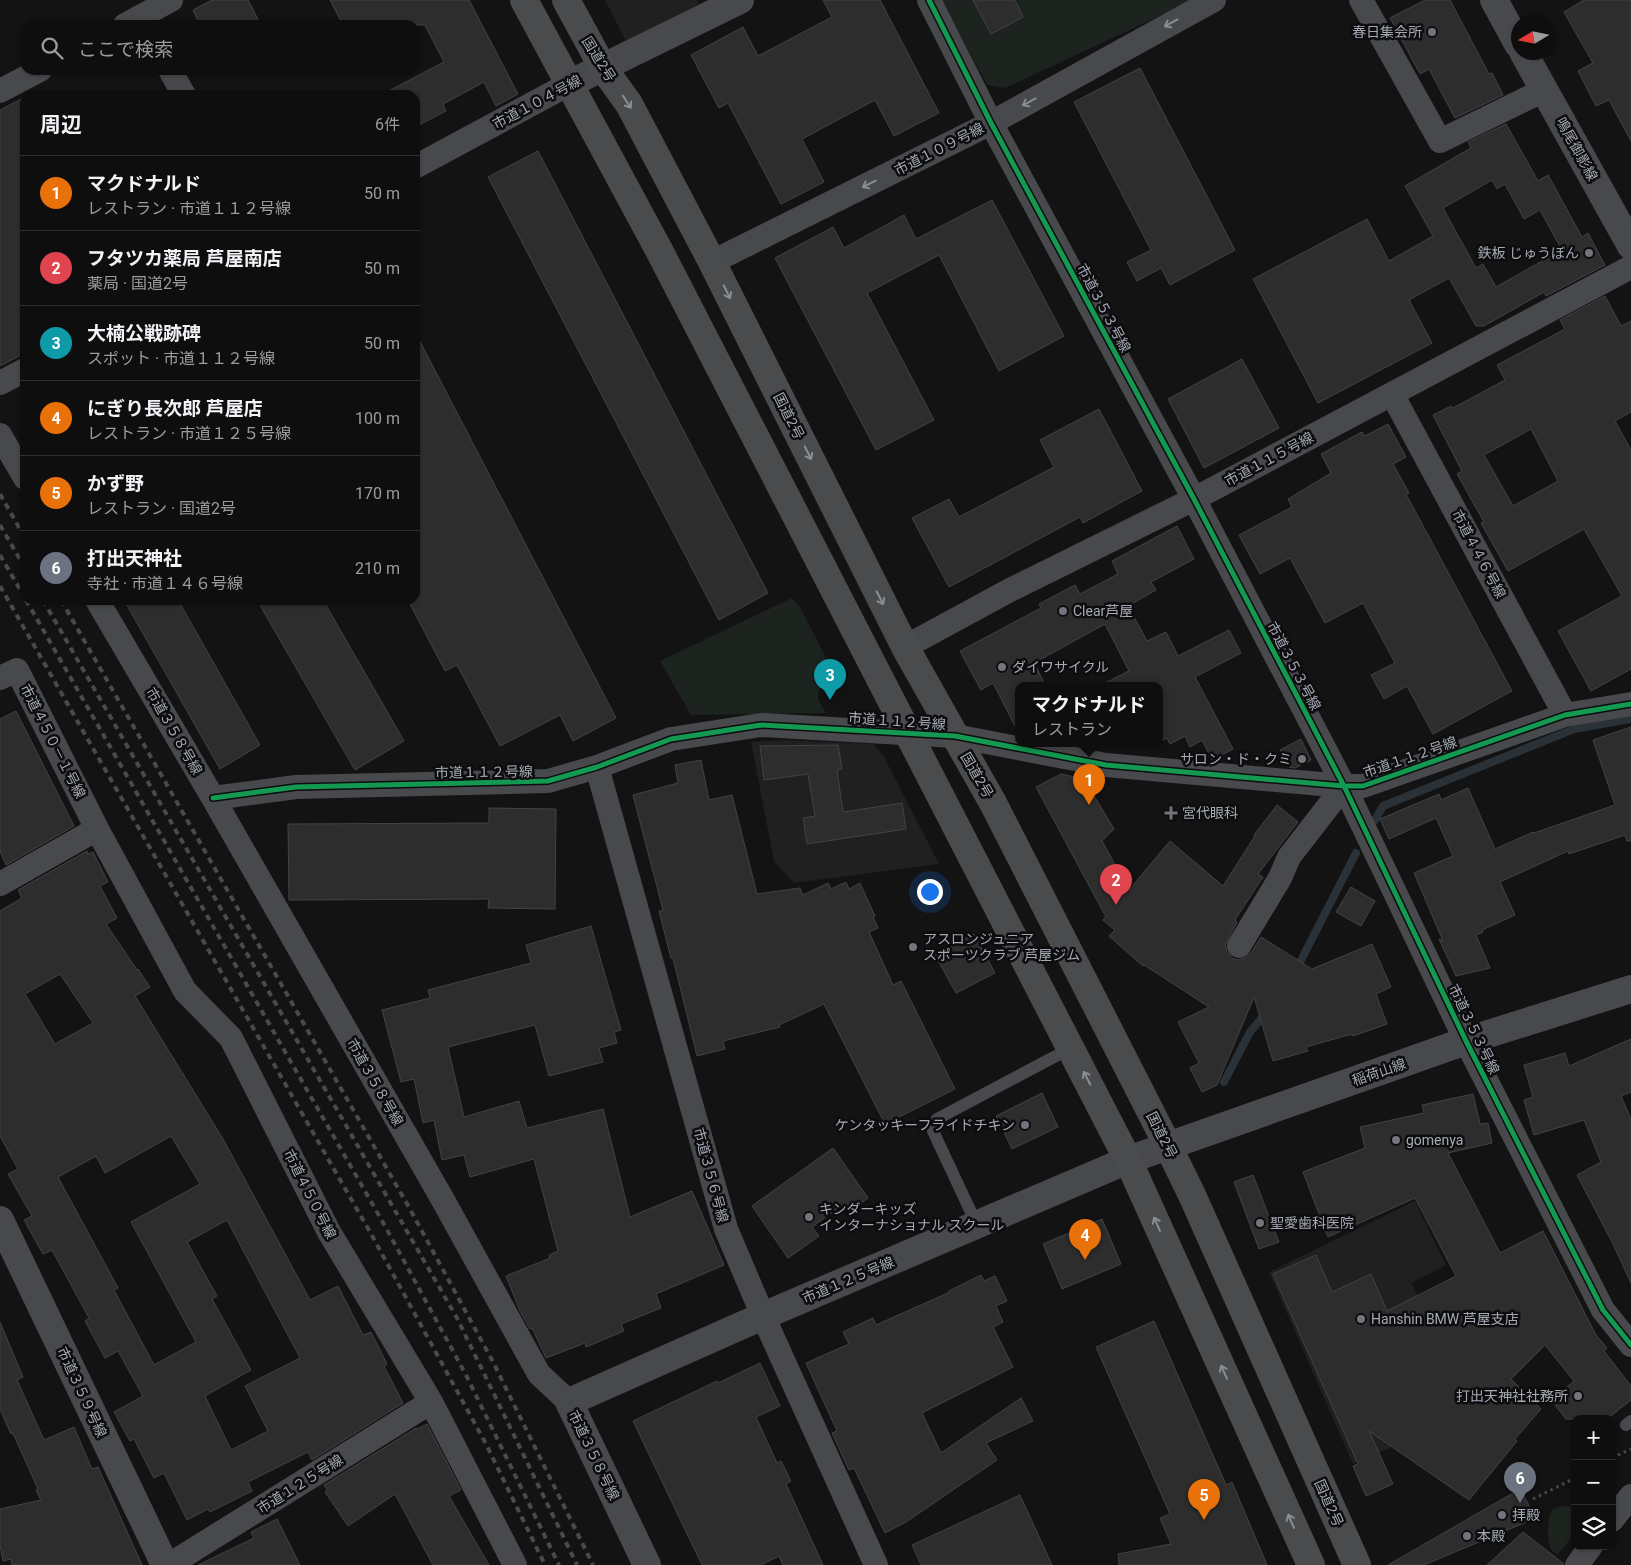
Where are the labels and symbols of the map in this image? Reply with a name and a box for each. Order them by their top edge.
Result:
north arrow [1511,15,1556,60]
one-way arrow [1164,19,1179,28]
place label: 春日集会所 [1352,24,1422,40]
marker: 春日集会所 [1426,26,1438,38]
street label: 国道2号 [579,34,619,84]
street label: 市道１０４号線 [490,72,584,132]
one-way arrow [622,94,632,108]
one-way arrow [1022,97,1037,107]
street label: 鳴尾御影線 [1553,115,1601,183]
street label: 市道１０９号線 [892,120,986,178]
one-way arrow [862,180,877,189]
place label: 鉄板 じゅうぼん [1478,245,1579,261]
marker: 鉄板 じゅうぼん [1583,247,1595,259]
street label: 市道３５３号線 [1074,261,1134,355]
one-way arrow [723,284,732,299]
street label: 国道2号 [771,390,807,442]
street label: 市道１１５号線 [1222,429,1316,489]
one-way arrow [803,445,813,460]
street label: 市道４４６号線 [1449,507,1509,601]
one-way arrow [876,590,885,605]
place label: Clear芦屋 [1073,603,1133,619]
marker: Clear芦屋 [1057,605,1069,617]
street label: 市道３５３号線 [1264,619,1324,713]
pin: 3 [814,659,846,700]
place label: ダイワサイクル [1012,659,1109,675]
marker: ダイワサイクル [996,661,1008,673]
street label: 市道４５０－１号線 [17,681,89,801]
street label: 市道３５８号線 [143,685,205,777]
street label: 市道１１２号線 [848,710,946,732]
street label: 市道１１２号線 [1361,733,1459,781]
street label: 国道2号 [958,749,996,801]
place label: サロン・ド・クミ [1180,751,1292,767]
marker: サロン・ド・クミ [1296,753,1308,765]
street label: 市道１１２号線 [435,763,533,781]
pin: 1 [1073,764,1105,805]
place label: 宮代眼科 [1182,805,1238,821]
marker: 宮代眼科 [1164,806,1178,820]
pin: 2 [1100,864,1132,905]
your location [917,879,943,905]
place label: アスロンジュニア スポーツクラブ 芦屋ジム [923,931,1080,963]
marker: アスロンジュニア スポーツクラブ 芦屋ジム [907,941,919,953]
street label: 市道３５３号線 [1445,981,1503,1077]
street label: 市道３５８号線 [344,1036,406,1128]
street label: 稲荷山線 [1350,1055,1408,1089]
one-way arrow [1082,1071,1091,1086]
street label: 国道2号 [1144,1109,1180,1161]
place label: ケンタッキーフライドチキン [835,1117,1015,1133]
marker: ケンタッキーフライドチキン [1019,1119,1031,1131]
street label: 市道３５６号線 [691,1126,731,1224]
place label: gomenya [1406,1132,1463,1148]
marker: gomenya [1390,1134,1402,1146]
street label: 市道４５０号線 [281,1147,339,1241]
place label: キンダーキッズ インターナショナル スクール [819,1201,1004,1233]
marker: キンダーキッズ インターナショナル スクール [803,1211,815,1223]
place label: 聖愛歯科医院 [1270,1215,1354,1231]
one-way arrow [1152,1217,1162,1232]
marker: 聖愛歯科医院 [1254,1217,1266,1229]
pin: 4 [1069,1219,1101,1260]
street label: 市道１２５号線 [800,1253,896,1307]
place label: Hanshin BMW 芦屋支店 [1371,1311,1519,1327]
marker: Hanshin BMW 芦屋支店 [1355,1313,1367,1325]
street label: 市道３５９号線 [54,1344,110,1440]
one-way arrow [1219,1365,1229,1380]
place label: 打出天神社社務所 [1456,1388,1568,1404]
marker: 打出天神社社務所 [1572,1390,1584,1402]
street label: 市道３５８号線 [565,1407,623,1503]
street label: 市道１２５号線 [254,1451,346,1517]
pin: 6 [1504,1462,1536,1503]
street label: 国道2号 [1312,1477,1346,1529]
pin: 5 [1188,1479,1220,1520]
place label: 拝殿 [1512,1507,1540,1523]
marker: 拝殿 [1496,1509,1508,1521]
one-way arrow [1286,1514,1296,1529]
place label: 本殿 [1477,1528,1505,1544]
marker: 本殿 [1461,1530,1473,1542]

